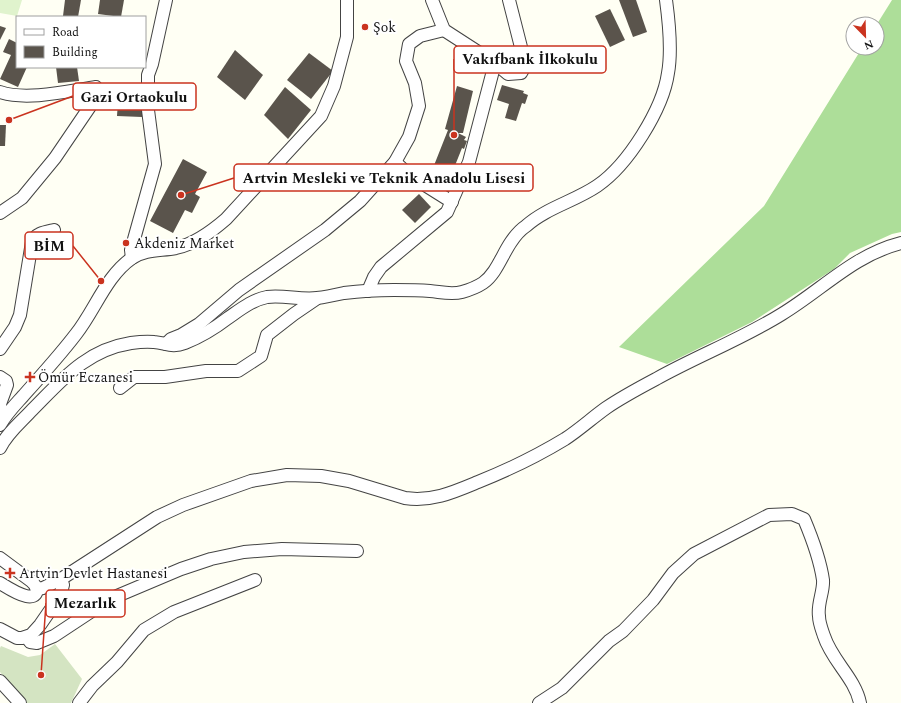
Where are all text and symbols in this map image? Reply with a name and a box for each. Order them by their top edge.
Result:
legend [16,16,146,68]
north arrow [845,16,885,56]
place label: Şok [373,17,396,38]
marker: Şok [360,22,370,32]
text: Road [52,23,79,42]
text: N [861,35,876,54]
text: Building [52,43,98,62]
callout: Vakıfbank İlkokulu [454,46,606,73]
text: Vakıfbank İlkokulu [462,48,598,71]
callout: Gazi Ortaokulu [73,83,196,110]
text: Gazi Ortaokulu [81,86,188,109]
callout: Artvin Mesleki ve Teknik Anadolu Lisesi [234,164,533,191]
text: Artvin Mesleki ve Teknik Anadolu Lisesi [243,167,525,190]
callout: BİM [25,232,73,259]
place label: Akdeniz Market [134,233,234,254]
text: BİM [33,235,65,258]
marker: Akdeniz Market [121,238,131,248]
place label: Ömür Eczanesi [38,367,133,388]
marker: Ömür Eczanesi [25,372,35,382]
place label: Artvin Devlet Hastanesi [19,563,168,584]
marker: Artvin Devlet Hastanesi [4,567,16,579]
callout: Mezarlık [46,590,125,617]
text: Mezarlık [54,592,116,615]

